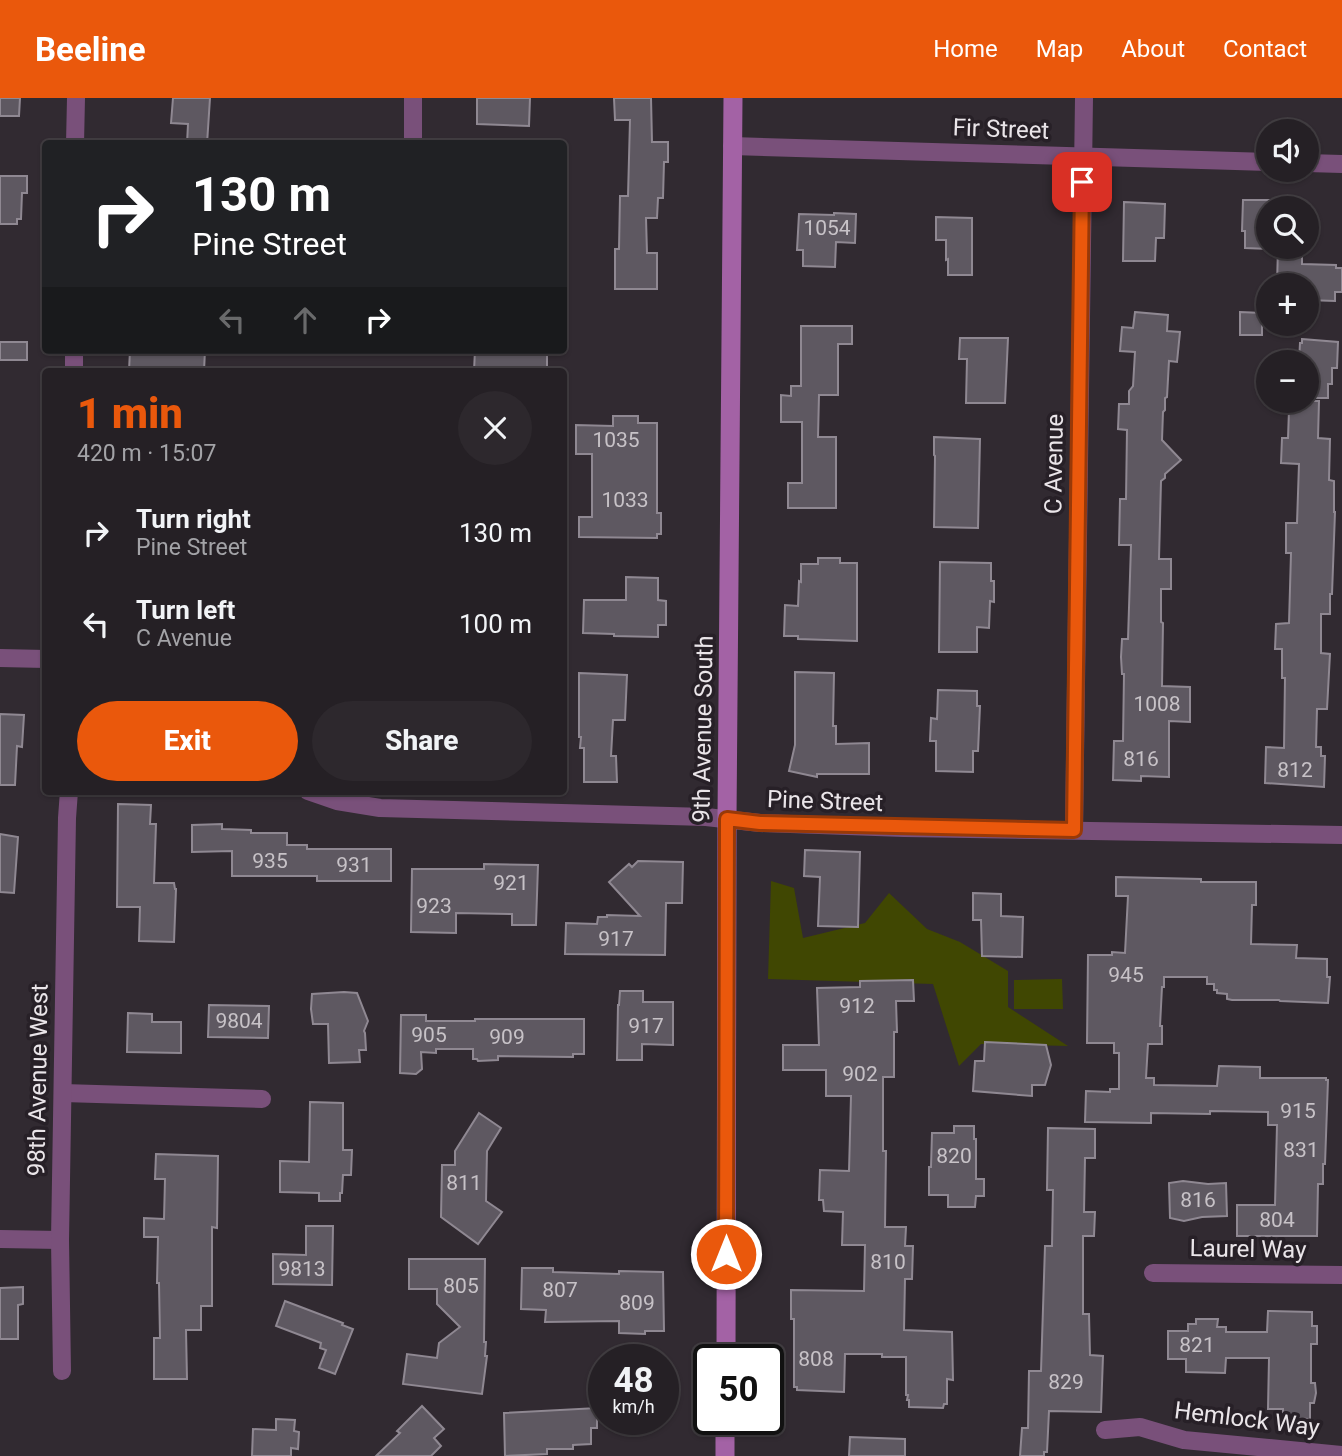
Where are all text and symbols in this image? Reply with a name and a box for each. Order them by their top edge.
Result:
text: Beeline [35,30,146,69]
text: Home [933,35,998,63]
text: Map [1036,35,1083,63]
text: About [1121,35,1185,63]
text: Contact [1223,35,1307,63]
street label: Fir Street [952,113,1050,145]
map controls [1256,119,1319,413]
button: sound [1256,119,1319,182]
pin [1052,152,1112,212]
icon: arrive [1063,163,1101,201]
text: 130 m [192,166,331,223]
icon: right [77,168,168,259]
button: search [1256,196,1319,259]
house number: 1054 [803,216,851,240]
text: Pine Street [192,225,347,263]
button: + [1256,273,1319,336]
icon: left [213,301,251,339]
icon: ahead [286,301,324,339]
icon: right [359,301,397,339]
button: − [1256,350,1319,413]
text: 1 min [77,389,183,438]
button: close [458,391,532,465]
street label: C Avenue [1039,414,1069,514]
house number: 1035 [592,428,640,452]
text: 420 m · 15:07 [77,440,216,467]
house number: 1033 [601,488,649,512]
text: Turn right [136,504,251,534]
icon: right [77,514,115,552]
text: 130 m [459,518,532,548]
text: Pine Street [136,534,247,561]
text: Turn left [136,595,235,625]
icon: left [77,605,115,643]
text: 100 m [459,609,532,639]
text: C Avenue [136,625,232,652]
street label: 9th Avenue South [687,635,719,823]
house number: 1008 [1133,692,1181,716]
button: Exit [77,701,298,781]
button: Share [312,701,532,781]
house number: 816 [1123,747,1159,771]
house number: 812 [1277,758,1313,782]
street label: Pine Street [766,785,884,817]
house number: 935 [252,849,288,873]
house number: 931 [336,853,372,877]
house number: 921 [493,871,529,895]
house number: 923 [416,894,452,918]
house number: 917 [598,927,634,951]
house number: 945 [1108,963,1144,987]
street label: 98th Avenue West [22,983,54,1176]
house number: 912 [839,994,875,1018]
house number: 9804 [215,1009,263,1033]
house number: 917 [628,1014,664,1038]
house number: 905 [411,1023,447,1047]
house number: 909 [489,1025,525,1049]
house number: 902 [842,1062,878,1086]
house number: 915 [1280,1099,1316,1123]
house number: 831 [1283,1138,1319,1162]
house number: 820 [936,1144,972,1168]
house number: 811 [446,1171,482,1195]
house number: 816 [1180,1188,1216,1212]
house number: 804 [1259,1208,1295,1232]
position arrow [689,1217,763,1291]
street label: Laurel Way [1189,1234,1307,1264]
house number: 810 [870,1250,906,1274]
house number: 9813 [278,1257,326,1281]
house number: 805 [443,1274,479,1298]
house number: 807 [542,1278,578,1302]
house number: 809 [619,1291,655,1315]
house number: 821 [1179,1333,1215,1357]
speed limit sign: 50 [693,1344,784,1435]
house number: 808 [798,1347,834,1371]
text: 48 [613,1360,654,1401]
house number: 829 [1048,1370,1084,1394]
text: km/h [612,1396,655,1417]
street label: Hemlock Way [1173,1396,1322,1442]

